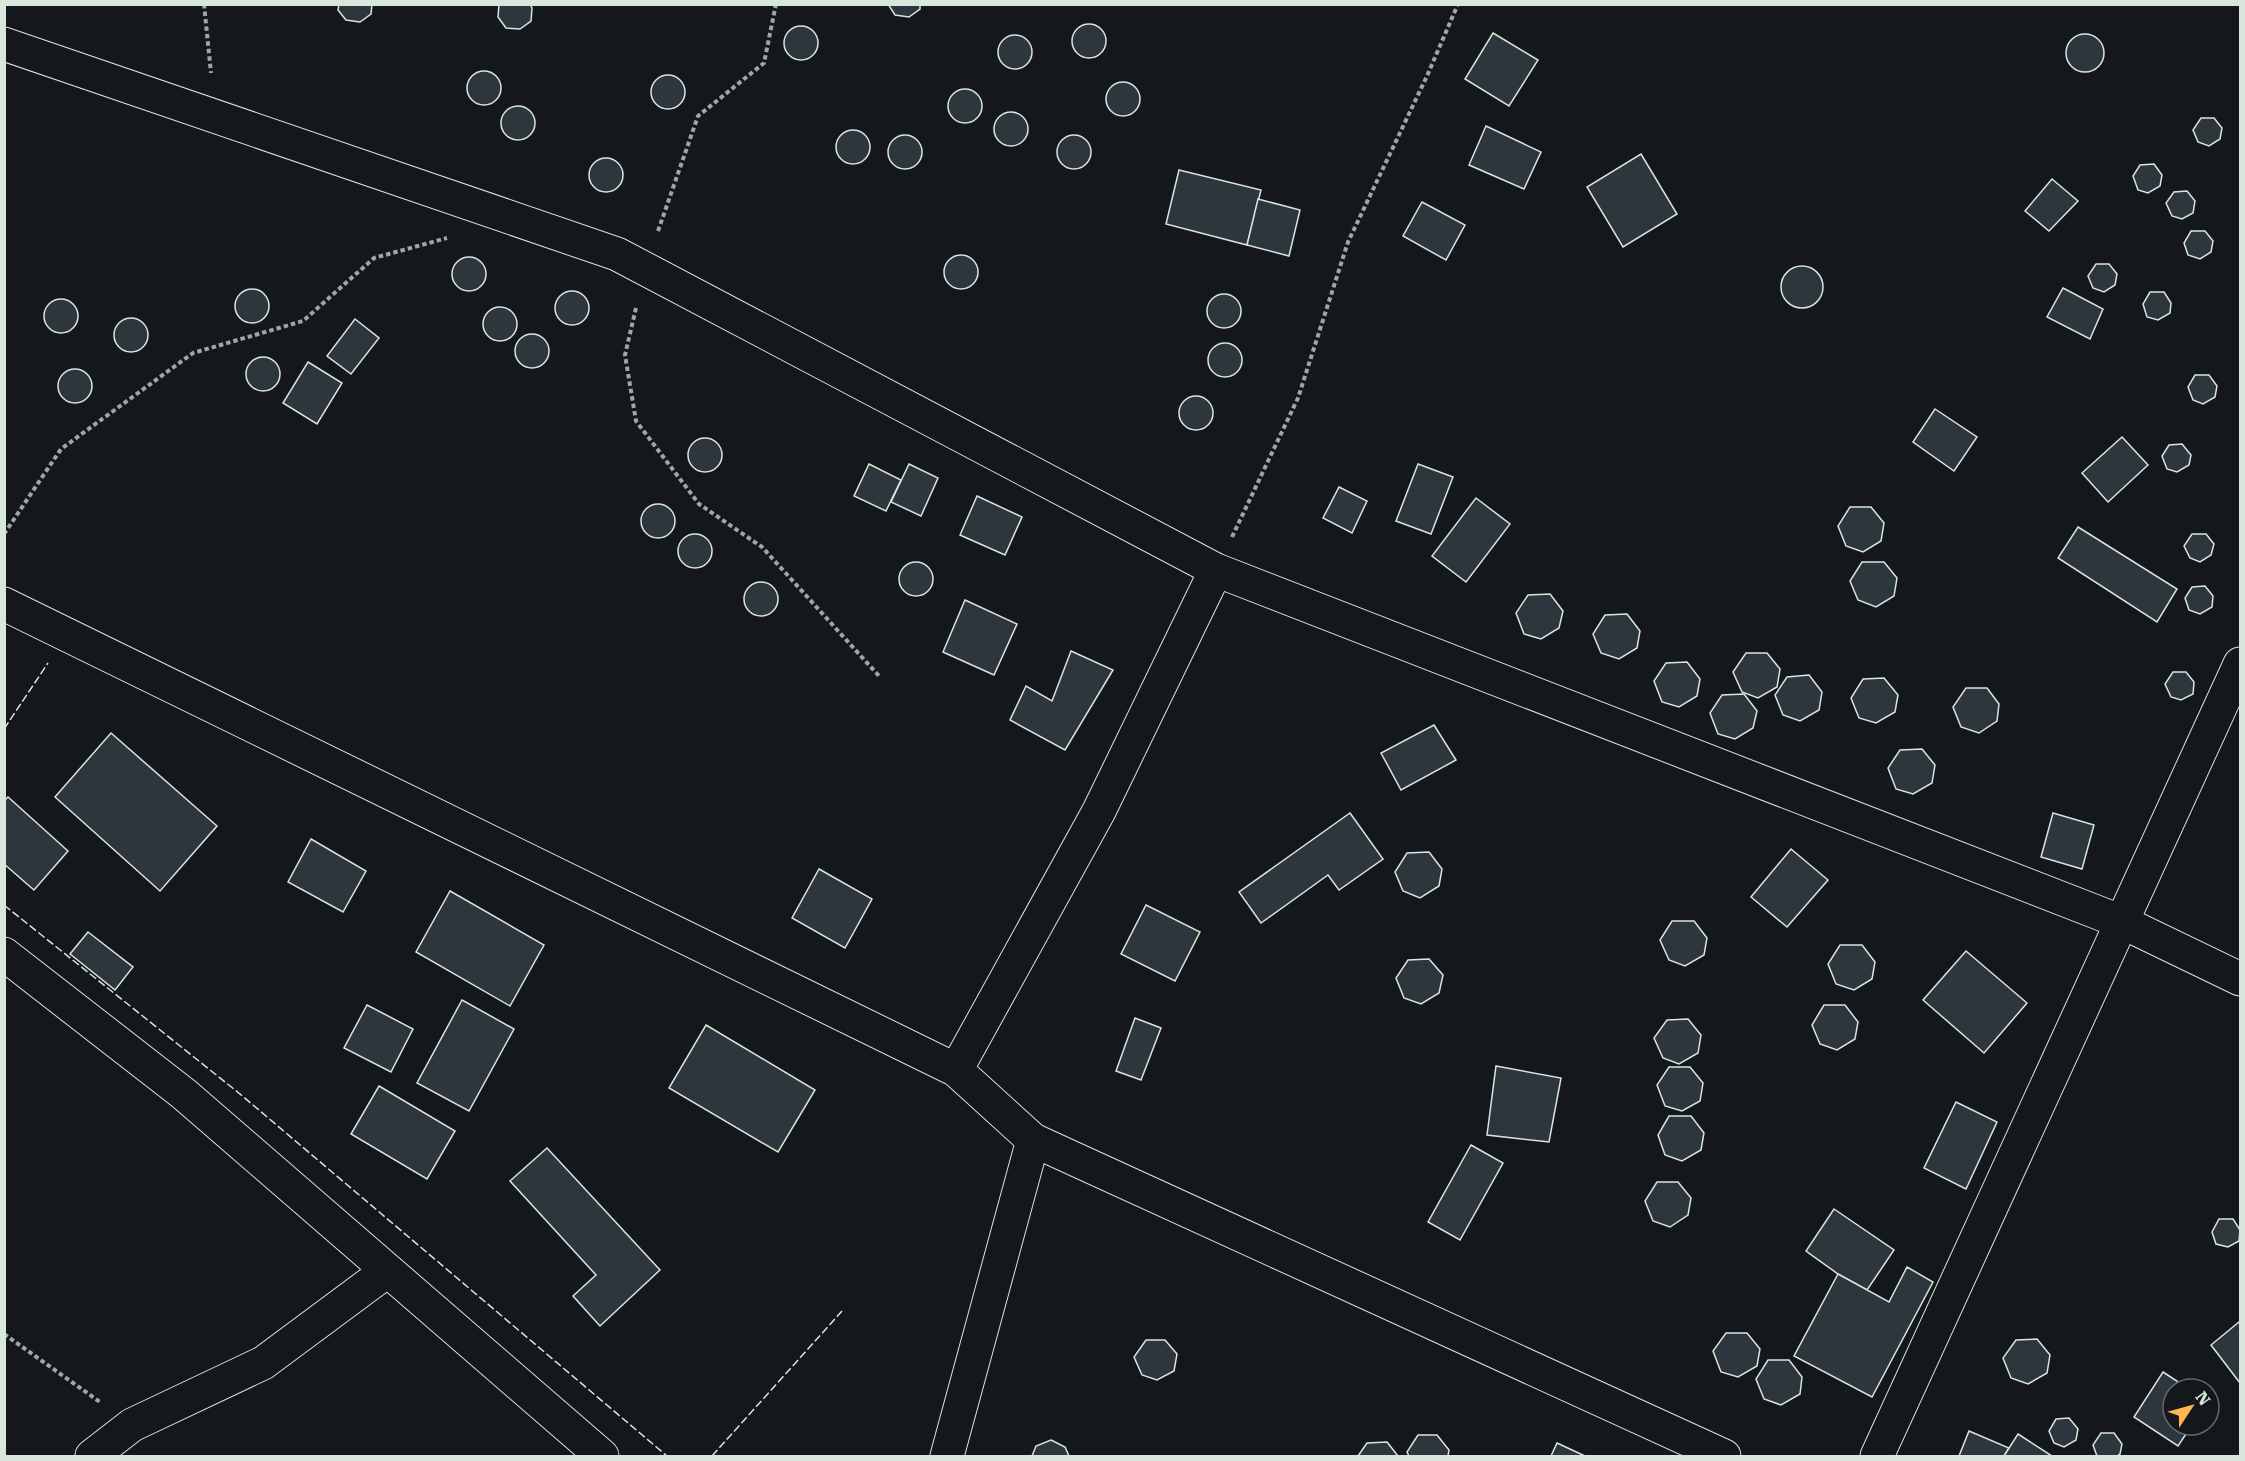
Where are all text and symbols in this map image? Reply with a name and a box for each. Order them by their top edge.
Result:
north arrow [2161,1377,2221,1437]
text: N [2191,1388,2214,1409]

